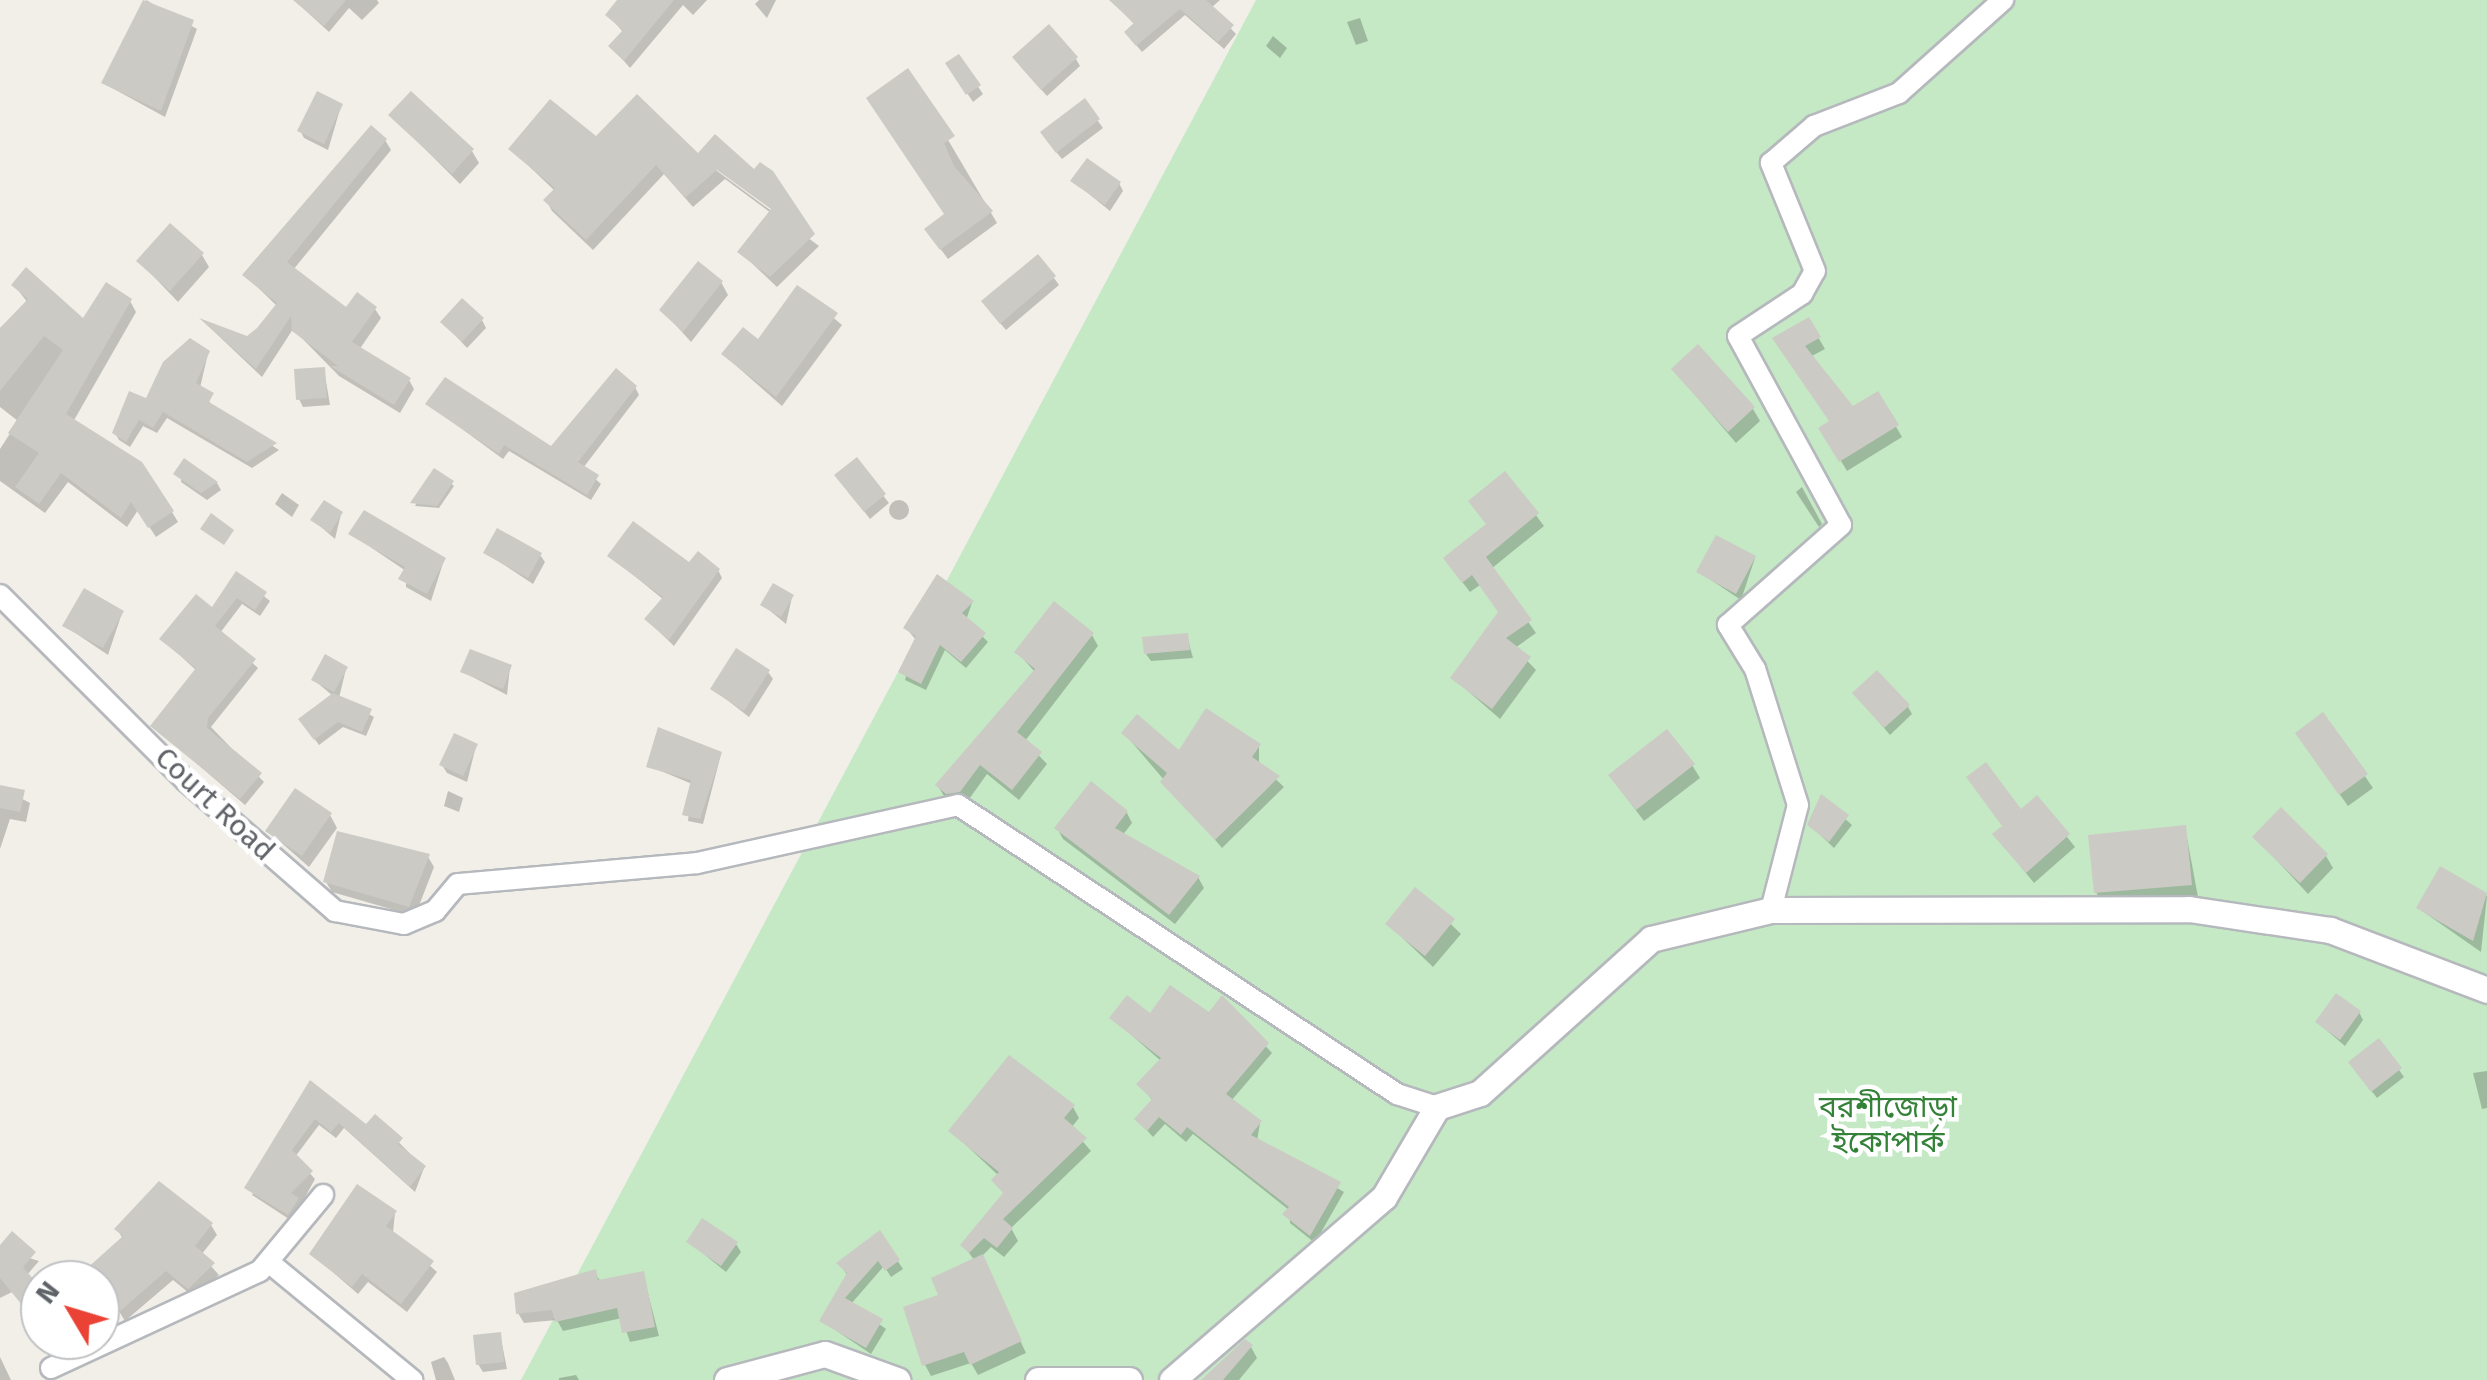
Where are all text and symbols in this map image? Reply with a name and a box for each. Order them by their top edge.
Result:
street label: Court Road [148,739,282,869]
park label: বরশীজোড়া ইকোপার্ক [1819,1089,1957,1160]
north arrow [20,1260,120,1360]
text: N [29,1275,66,1310]

